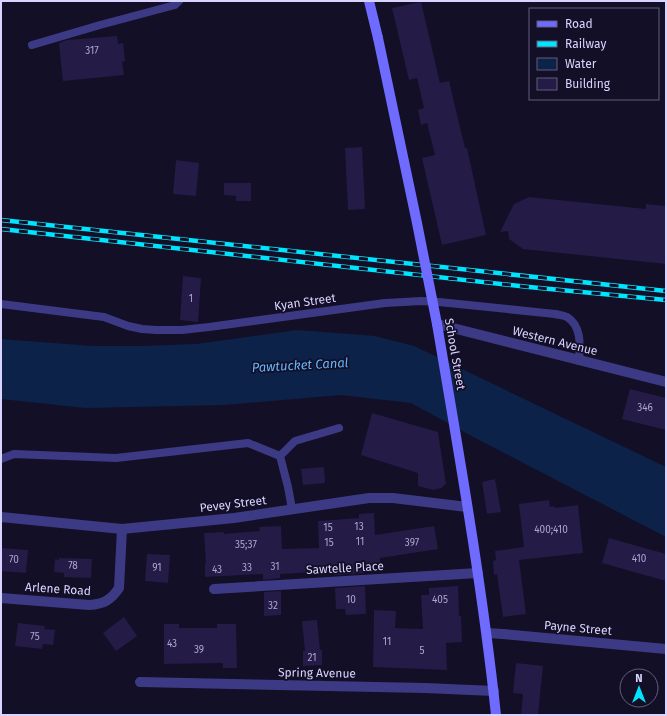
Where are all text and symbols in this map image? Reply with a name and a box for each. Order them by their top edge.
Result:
legend [529,8,659,100]
text: Road [565,17,593,31]
text: Railway [565,37,606,51]
house number: 317 [85,45,99,57]
text: Water [565,57,597,71]
text: Building [565,77,611,91]
street label: Kyan Street [273,291,337,313]
house number: 1 [189,293,193,305]
street label: School Street [442,317,468,392]
street label: Western Avenue [511,324,599,358]
water label: Pawtucket Canal [251,355,349,375]
house number: 346 [637,402,653,414]
street label: Pevey Street [199,493,268,515]
house number: 13 [354,521,364,533]
house number: 15 [323,522,333,534]
house number: 400;410 [534,524,568,536]
house number: 11 [356,536,364,548]
house number: 15 [324,537,334,549]
house number: 397 [405,537,420,549]
house number: 35;37 [235,539,257,551]
house number: 410 [632,553,647,565]
house number: 70 [9,554,19,566]
street label: Sawtelle Place [306,559,384,577]
house number: 78 [68,560,78,572]
house number: 31 [270,561,280,573]
house number: 91 [152,562,162,574]
house number: 33 [242,562,252,574]
house number: 43 [212,564,222,576]
street label: Arlene Road [25,580,91,598]
house number: 10 [346,594,356,606]
house number: 405 [432,594,448,606]
house number: 32 [268,600,278,612]
street label: Payne Street [544,618,613,638]
house number: 75 [30,631,40,643]
house number: 11 [383,636,391,648]
house number: 43 [167,638,177,650]
house number: 39 [194,644,204,656]
house number: 5 [419,645,425,657]
house number: 21 [307,652,317,664]
street label: Spring Avenue [278,665,356,681]
north arrow [619,668,659,708]
text: N [635,672,643,685]

